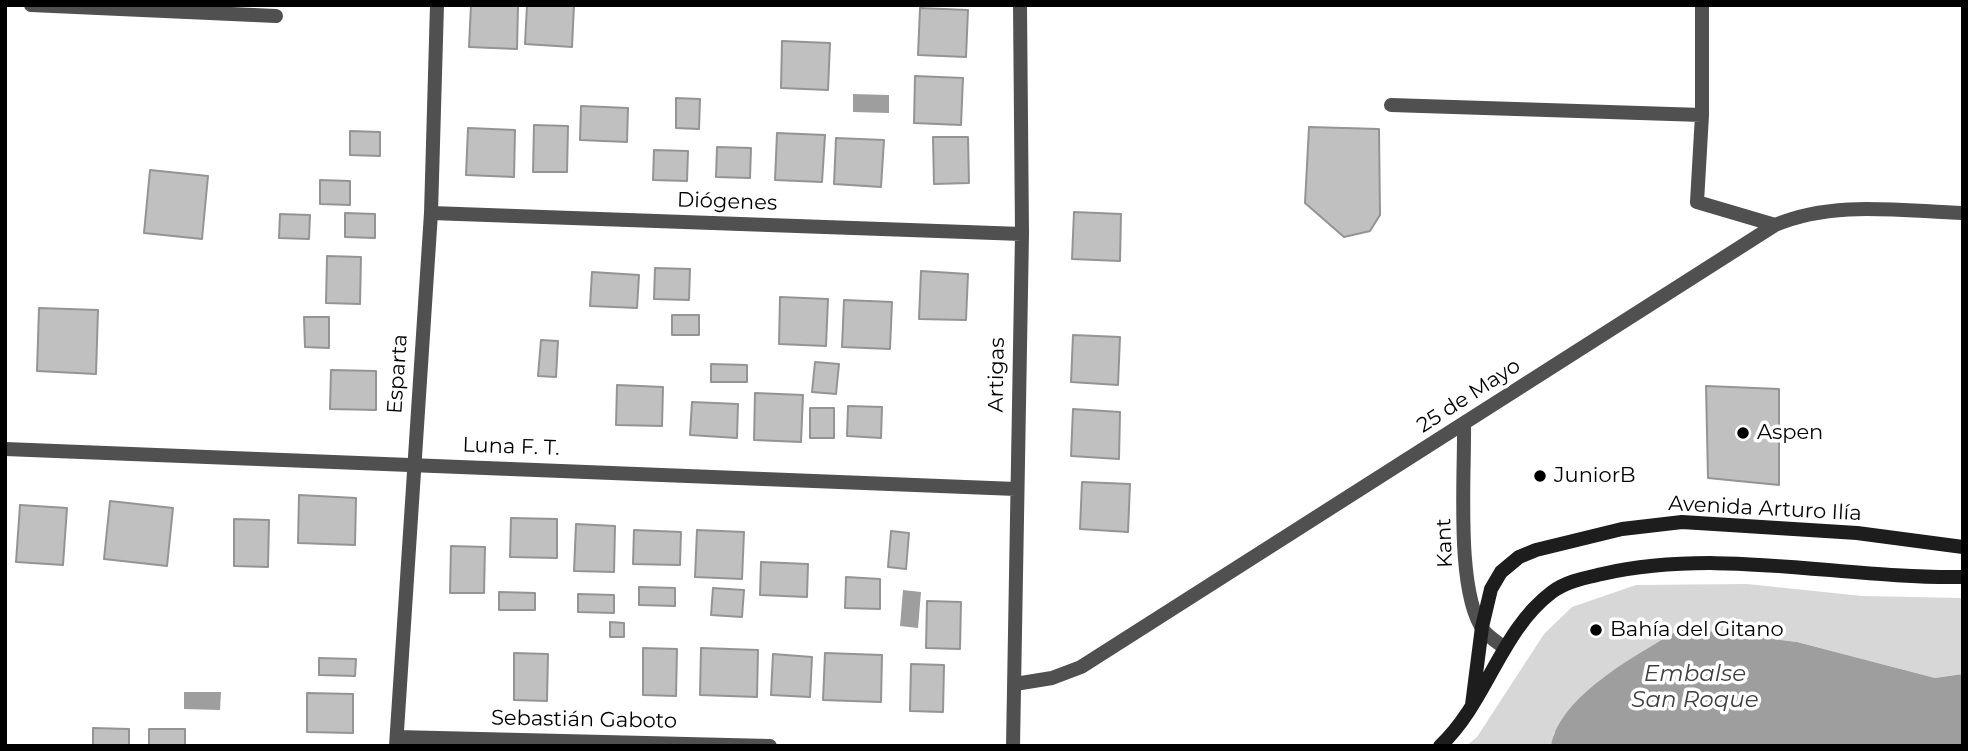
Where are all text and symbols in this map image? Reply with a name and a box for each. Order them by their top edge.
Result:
street label: Diógenes [676,188,778,216]
street label: Esparta [383,333,413,415]
street label: Artigas [984,337,1010,413]
street label: 25 de Mayo [1413,353,1525,439]
place label: Aspen [1757,420,1823,446]
marker: Aspen [1735,425,1751,441]
street label: Luna F. T. [462,433,560,461]
place label: JuniorB [1554,463,1636,489]
marker: JuniorB [1532,468,1548,484]
street label: Avenida Arturo Ilía [1668,491,1862,527]
street label: Kant [1432,518,1458,568]
place label: Bahía del Gitano [1610,617,1784,643]
marker: Bahía del Gitano [1588,622,1604,638]
water label: Embalse San Roque [1631,660,1759,714]
street label: Sebastián Gaboto [491,706,677,734]

